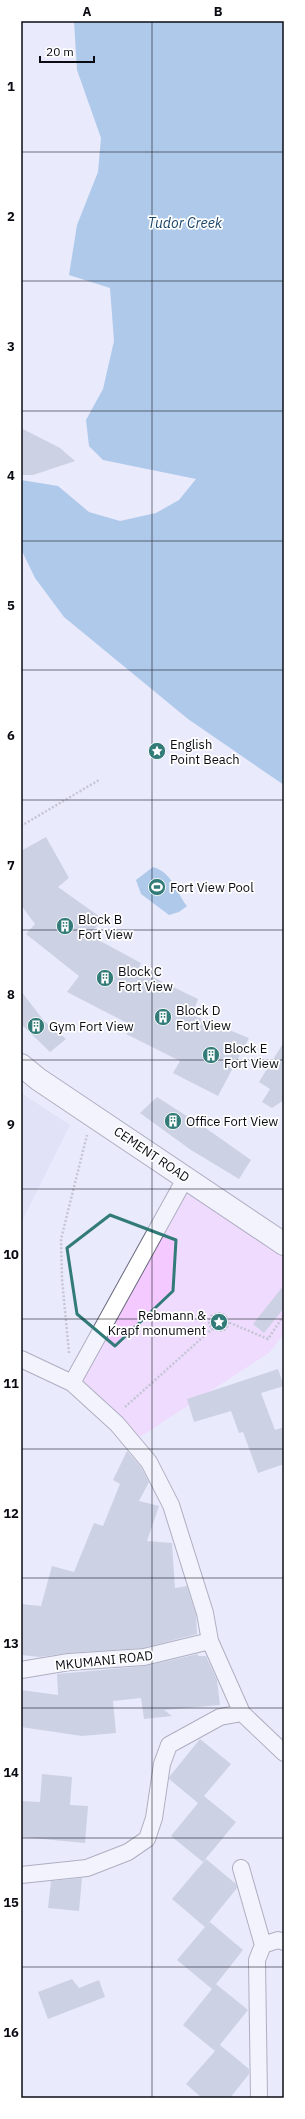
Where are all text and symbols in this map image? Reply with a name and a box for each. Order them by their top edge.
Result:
text: A [83,3,92,20]
text: B [214,3,223,20]
scale bar [40,38,94,64]
text: 20 m [46,44,74,59]
text: 1 [7,78,15,95]
text: 2 [7,208,15,225]
water label: Tudor Creek [148,214,223,232]
text: 3 [7,338,15,355]
text: 4 [7,467,15,484]
text: 5 [7,597,15,614]
text: 6 [7,727,15,744]
place label: English Point Beach [170,736,240,768]
place icon: English Point Beach [147,741,167,761]
text: 7 [7,857,15,874]
sports icon: Fort View Pool [147,877,167,897]
place label: Fort View Pool [170,879,254,896]
place label: Block B Fort View [78,911,133,943]
building icon: Block B Fort View [55,916,75,936]
place label: Block C Fort View [118,963,173,995]
building icon: Block C Fort View [95,968,115,988]
text: 8 [7,986,15,1003]
place label: Block D Fort View [176,1002,231,1034]
building icon: Block D Fort View [153,1007,173,1027]
building icon: Gym Fort View [26,1016,46,1036]
place label: Gym Fort View [49,1018,134,1035]
place label: Block E Fort View [224,1040,279,1072]
building icon: Block E Fort View [201,1045,221,1065]
building icon: Office Fort View [163,1111,183,1131]
place label: Office Fort View [186,1113,278,1130]
text: 9 [7,1116,15,1133]
street label: CEMENT ROAD [111,1123,193,1186]
text: 10 [3,1246,19,1263]
place label: Rebmann & Krapf monument [108,1307,206,1339]
place icon: Rebmann & Krapf monument [209,1312,229,1332]
text: 11 [3,1375,19,1392]
text: 12 [3,1505,19,1522]
text: 13 [3,1635,19,1652]
street label: MKUMANI ROAD [54,1647,154,1674]
text: 14 [3,1764,19,1781]
text: 15 [3,1894,19,1911]
text: 16 [3,2024,19,2041]

